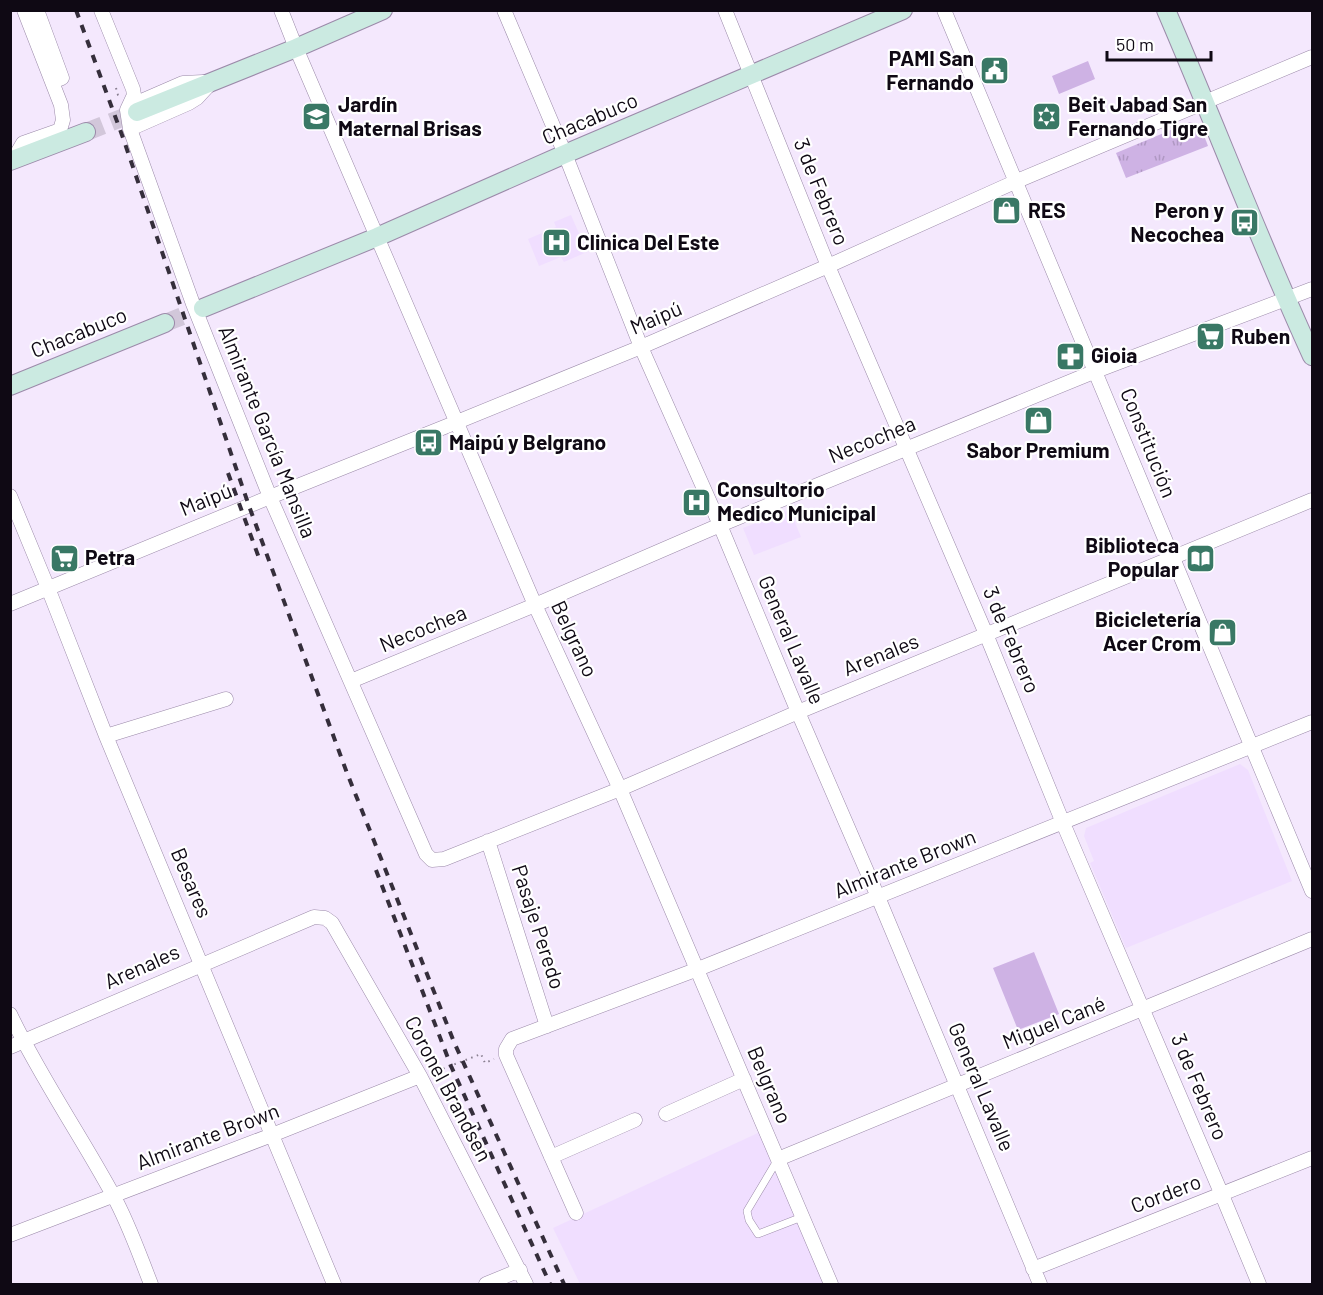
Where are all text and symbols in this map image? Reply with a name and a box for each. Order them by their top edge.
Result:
scale bar [1107,24,1210,62]
text: 50 m [1116,33,1154,55]
place label: PAMI San Fernando [886,45,974,94]
public building icon: PAMI San Fernando [979,55,1011,87]
street label: Chacabuco [538,86,641,149]
place label: Jardín Maternal Brisas [338,91,482,140]
place label: Beit Jabad San Fernando Tigre [1068,91,1208,140]
school or university icon: Jardín Maternal Brisas [301,101,333,133]
synagogue icon: Beit Jabad San Fernando Tigre [1031,101,1063,133]
street label: 3 de Febrero [790,134,855,249]
shop icon: RES [991,195,1023,227]
place label: RES [1028,197,1066,222]
place label: Peron y Necochea [1131,197,1224,246]
bus stop icon: Peron y Necochea [1229,207,1261,239]
hospital icon: Clinica Del Este [540,227,572,259]
place label: Clinica Del Este [577,229,720,254]
street label: Maipú [626,295,685,339]
street label: Chacabuco [27,301,130,362]
supermarket icon: Ruben [1194,321,1226,353]
street label: Almirante García Mansilla [214,322,322,541]
place label: Ruben [1231,323,1290,348]
pharmacy icon: Gioia [1054,340,1086,372]
place label: Gioia [1091,342,1137,367]
street label: Constitución [1116,384,1183,501]
shop icon: Sabor Premium [1022,404,1054,436]
street label: Necochea [824,410,919,467]
bus stop icon: Maipú y Belgrano [412,427,444,459]
place label: Maipú y Belgrano [449,429,606,454]
place label: Sabor Premium [967,437,1109,462]
place label: Consultorio Medico Municipal [717,476,876,525]
street label: Maipú [176,477,235,520]
hospital icon: Consultorio Medico Municipal [680,486,712,518]
place label: Biblioteca Popular [1085,532,1179,581]
supermarket icon: Petra [48,542,80,574]
library icon: Biblioteca Popular [1184,542,1216,574]
place label: Petra [85,544,135,569]
street label: General Lavalle [754,571,831,708]
street label: 3 de Febrero [979,582,1046,696]
street label: Belgrano [547,596,604,681]
street label: Necochea [375,599,470,656]
place label: Bicicletería Acer Crom [1095,606,1201,655]
shop icon: Bicicletería Acer Crom [1206,616,1238,648]
street label: Arenales [839,627,922,680]
street label: Almirante Brown [830,823,979,902]
street label: Besares [166,844,218,921]
street label: Pasaje Peredo [508,861,571,992]
street label: Arenales [100,938,183,993]
street label: Miguel Cané [998,990,1109,1054]
street label: Coronel Brandsen [400,1011,498,1165]
street label: General Lavalle [944,1018,1021,1155]
street label: 3 de Febrero [1167,1029,1234,1143]
street label: Belgrano [743,1042,798,1127]
street label: Almirante Brown [133,1097,282,1174]
street label: Cordero [1127,1168,1204,1217]

